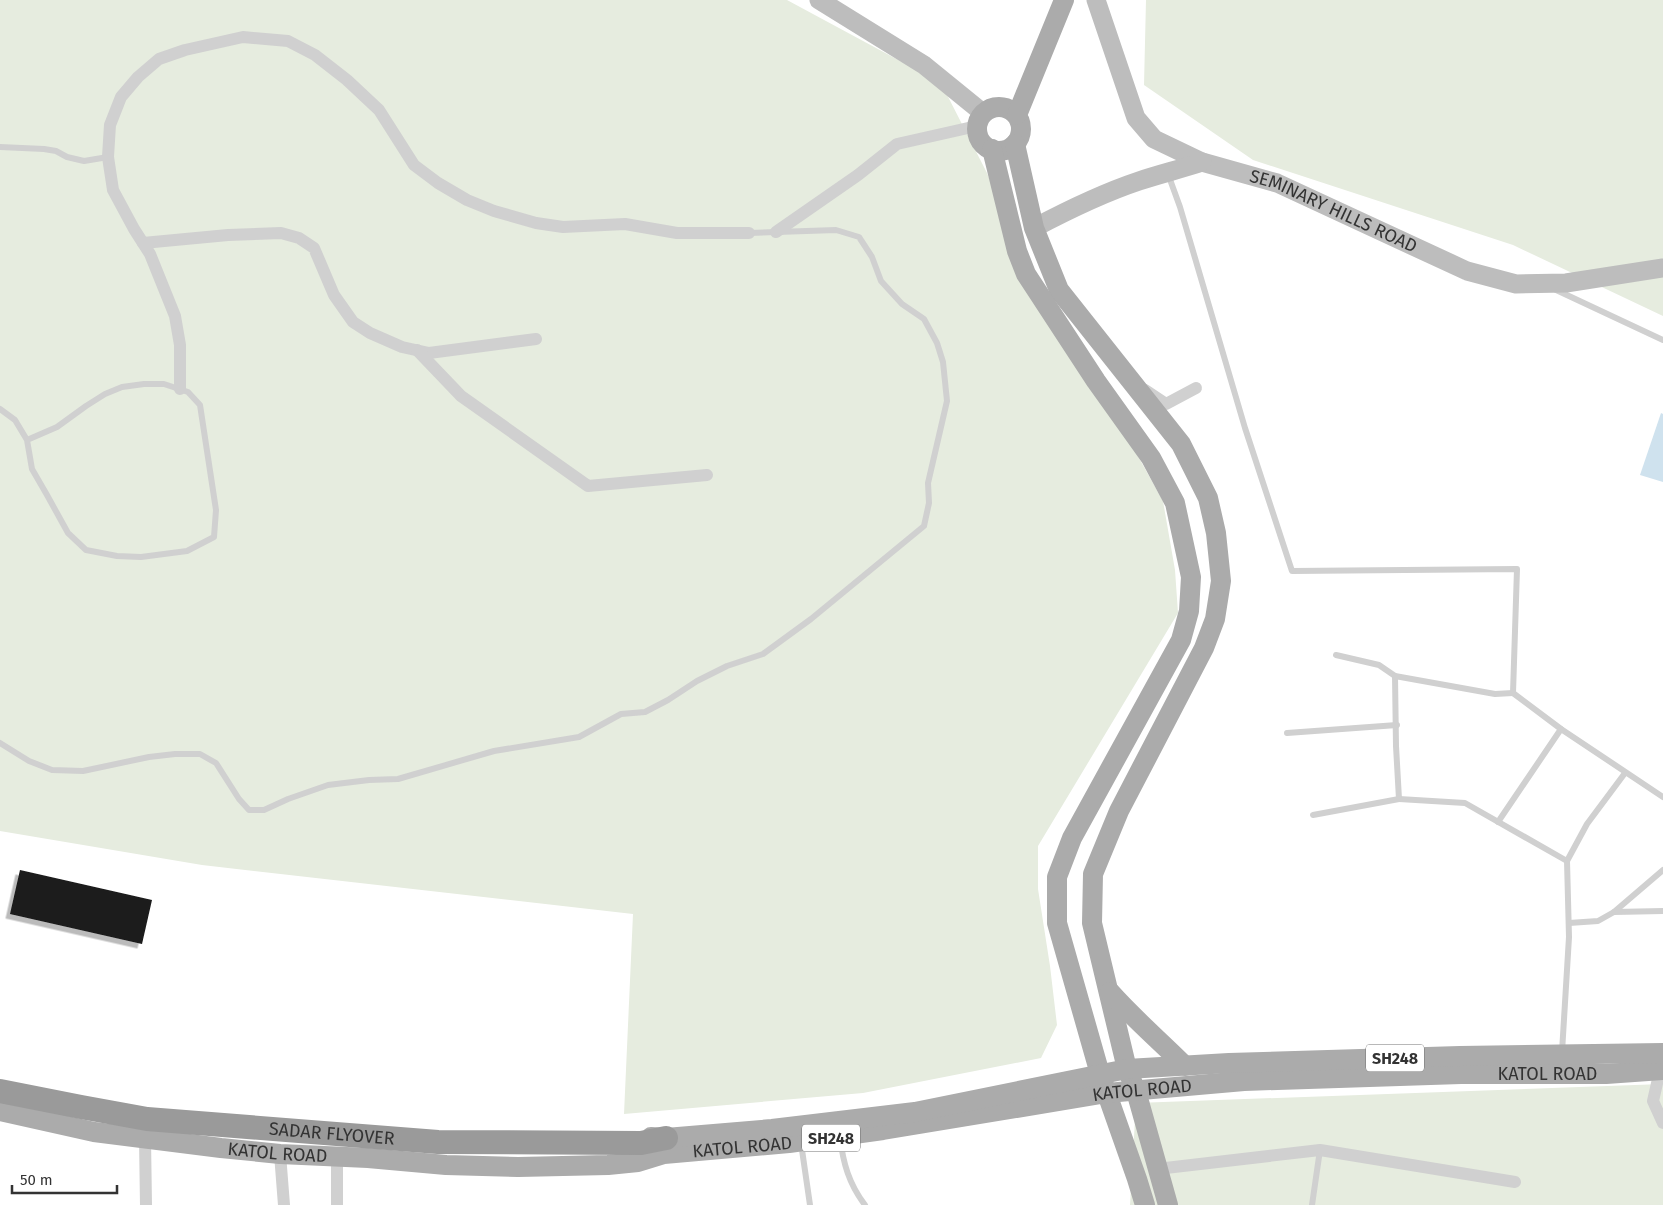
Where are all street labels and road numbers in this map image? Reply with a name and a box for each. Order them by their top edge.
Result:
street label: SEMINARY HILLS ROAD [1247,165,1421,257]
road number: SH248 [1366,1044,1424,1072]
street label: KATOL ROAD [1498,1063,1597,1085]
street label: KATOL ROAD [1091,1075,1193,1106]
street label: SADAR FLYOVER [268,1118,396,1150]
road number: SH248 [802,1124,860,1152]
street label: KATOL ROAD [692,1132,793,1162]
street label: KATOL ROAD [227,1138,328,1167]

